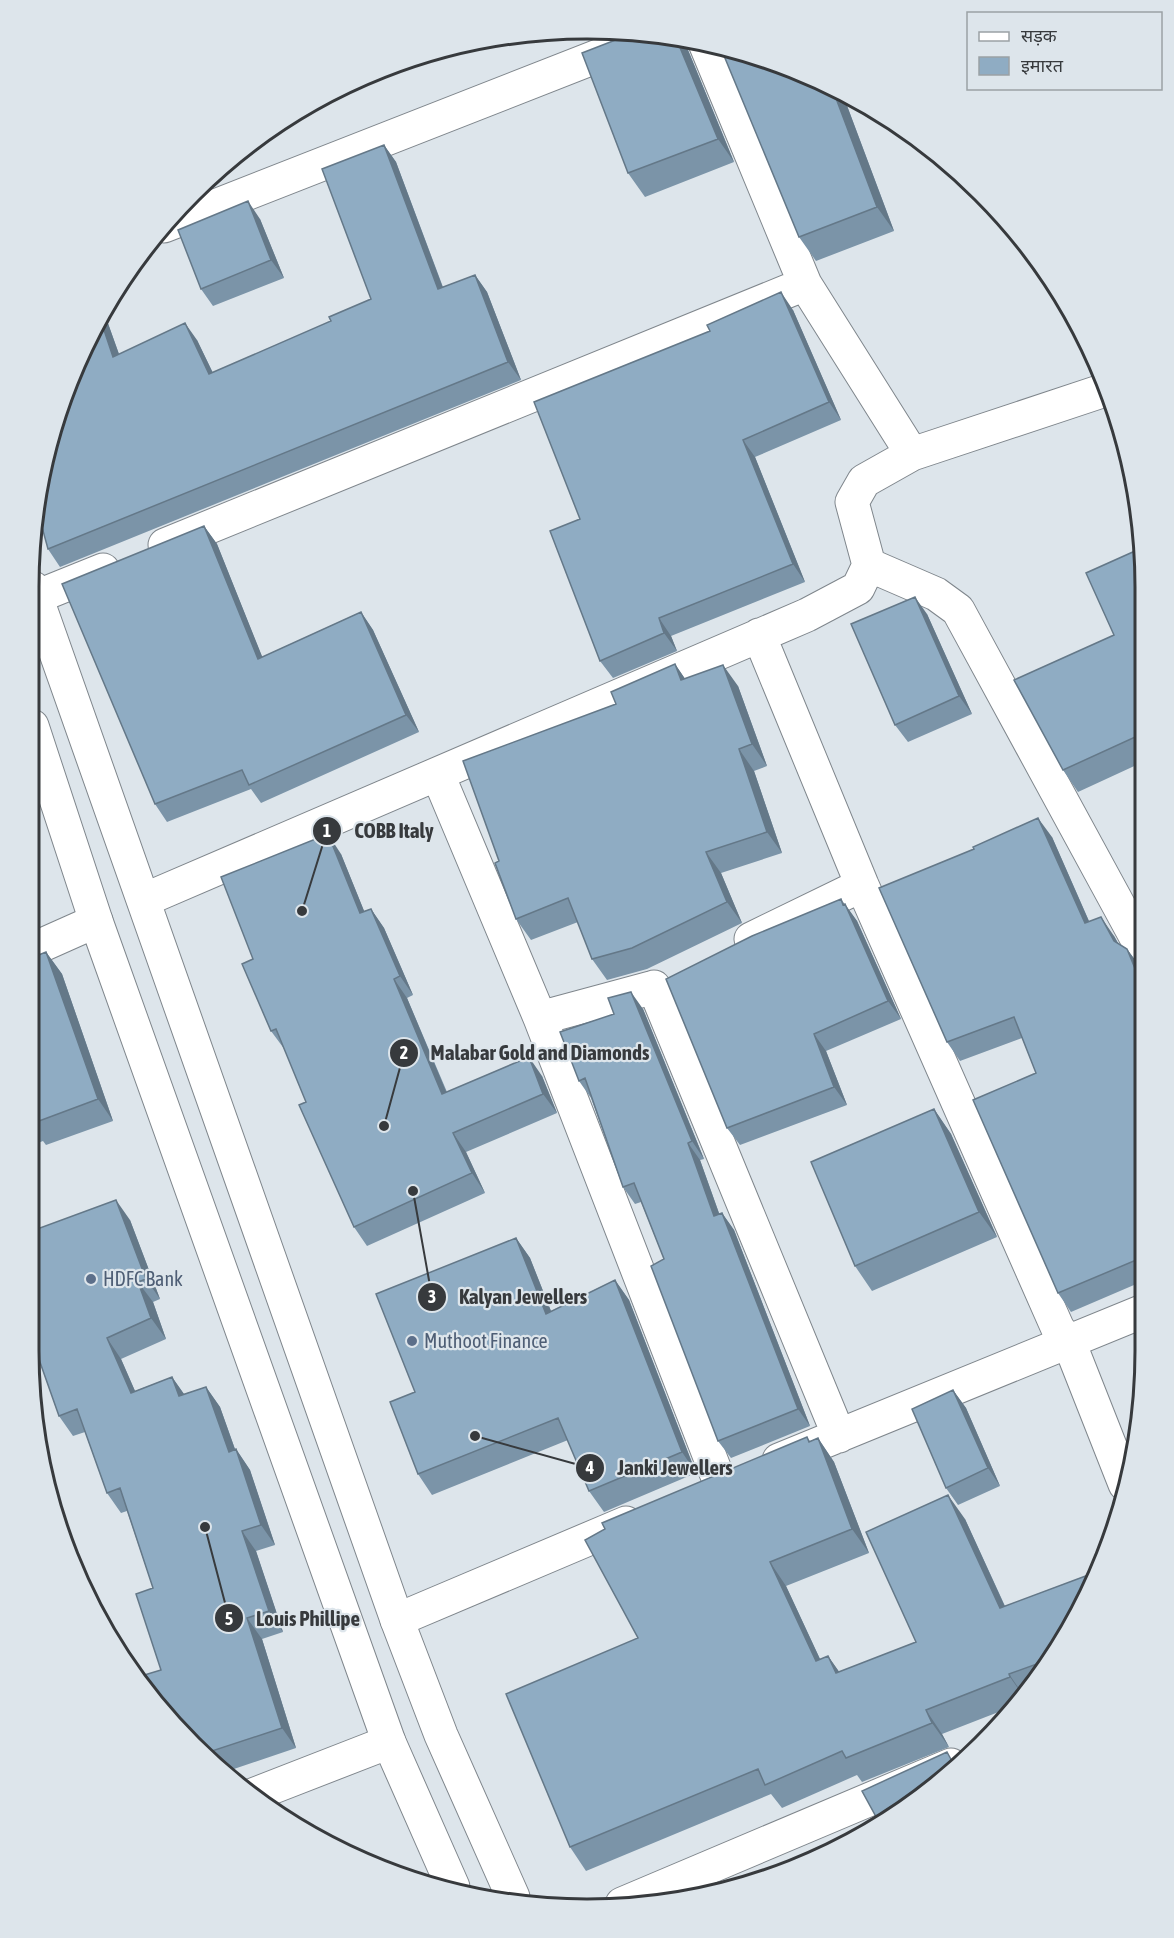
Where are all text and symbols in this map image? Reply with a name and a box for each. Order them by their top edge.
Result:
legend [967,12,1162,90]
text: सड़क [1021,25,1058,46]
text: इमारत [1021,55,1064,76]
callout: COBB Italy [312,811,445,850]
text: COBB Italy [354,818,434,842]
text: 1 [323,820,331,841]
callout: Malabar Gold and Diamonds [389,1033,662,1072]
text: Malabar Gold and Diamonds [431,1040,650,1064]
text: 2 [400,1042,408,1063]
place label: HDFC Bank [103,1267,183,1290]
marker: HDFC Bank [84,1272,98,1286]
callout: Kalyan Jewellers [417,1277,599,1316]
text: Kalyan Jewellers [459,1284,588,1308]
text: 3 [428,1286,436,1307]
place label: Muthoot Finance [424,1329,548,1352]
marker: Muthoot Finance [405,1334,419,1348]
callout: Janki Jewellers [575,1448,745,1487]
text: Janki Jewellers [616,1455,733,1479]
text: 4 [585,1457,594,1478]
callout: Louis Phillipe [214,1599,372,1638]
text: Louis Phillipe [256,1606,360,1630]
text: 5 [225,1608,233,1629]

